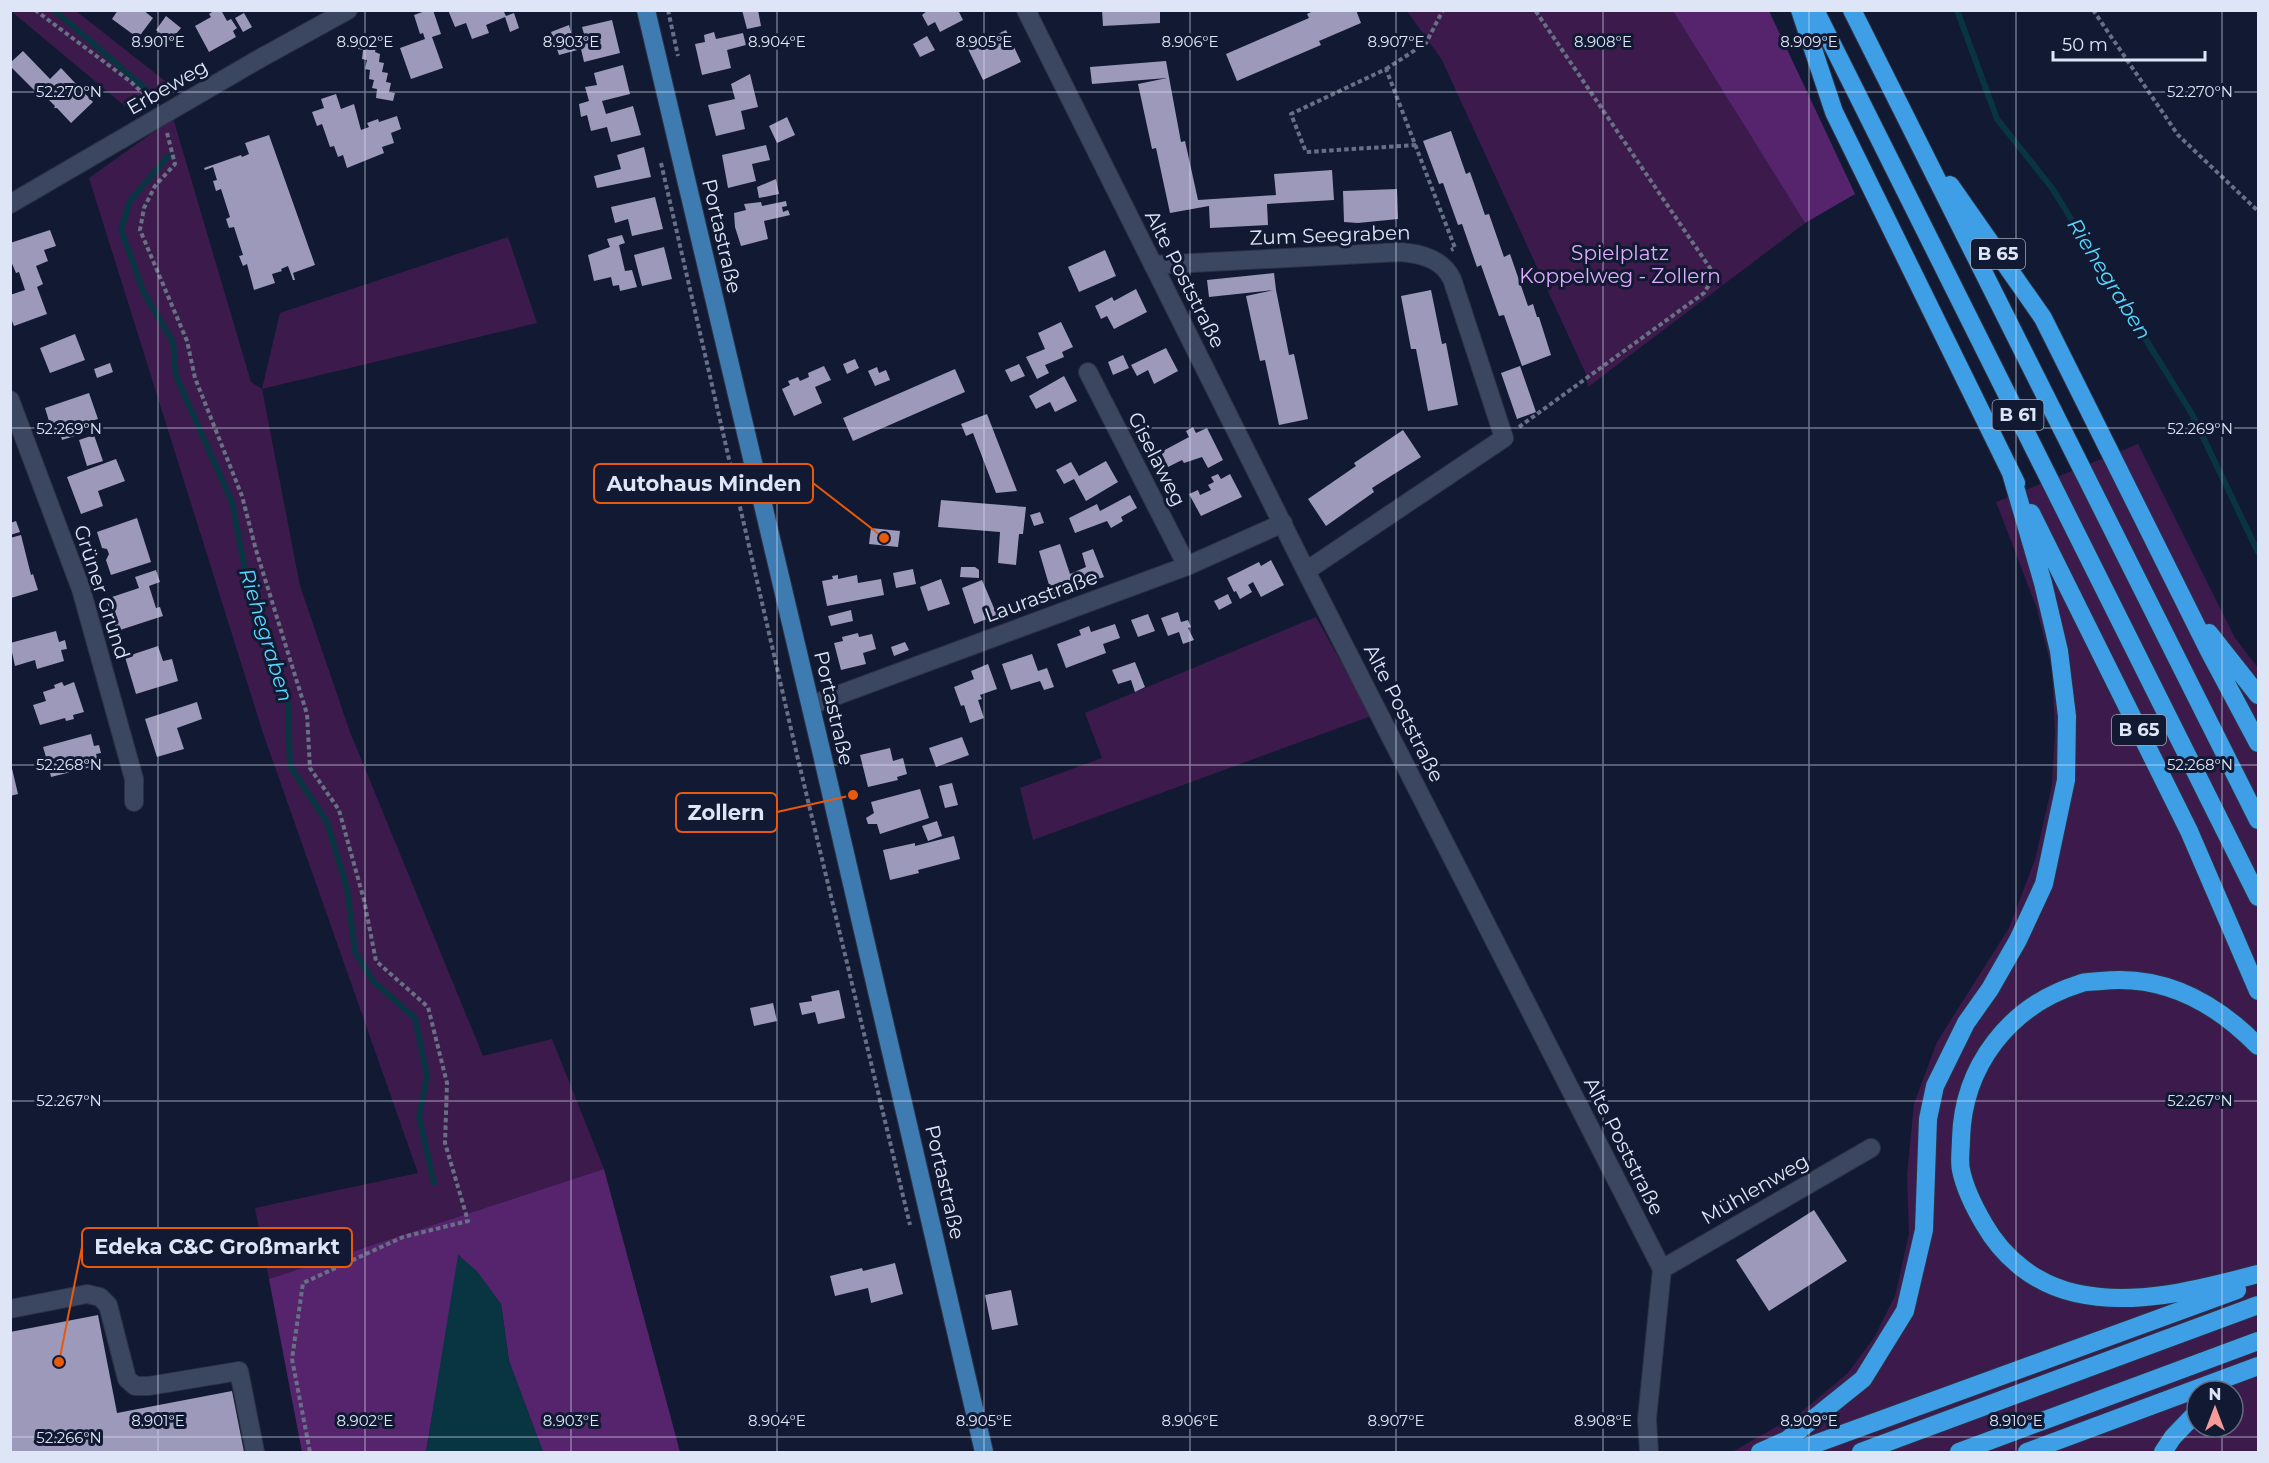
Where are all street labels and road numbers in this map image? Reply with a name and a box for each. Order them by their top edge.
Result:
street label: Erbeweg [122,54,212,120]
street label: Portastraße [697,176,747,296]
street label: Alte Poststraße [1140,206,1230,352]
street label: Zum Seegraben [1249,220,1411,250]
road number: B 65 [1971,239,2025,269]
road number: B 61 [1992,400,2044,430]
street label: Giselaweg [1123,408,1191,510]
street label: Grüner Grund [69,522,135,662]
street label: Laurastraße [981,564,1101,628]
street label: Alte Poststraße [1359,640,1449,786]
street label: Portastraße [809,648,859,768]
road number: B 65 [2112,715,2166,745]
street label: Alte Poststraße [1579,1073,1669,1219]
street label: Portastraße [920,1122,970,1242]
street label: Mühlenweg [1697,1149,1813,1229]

